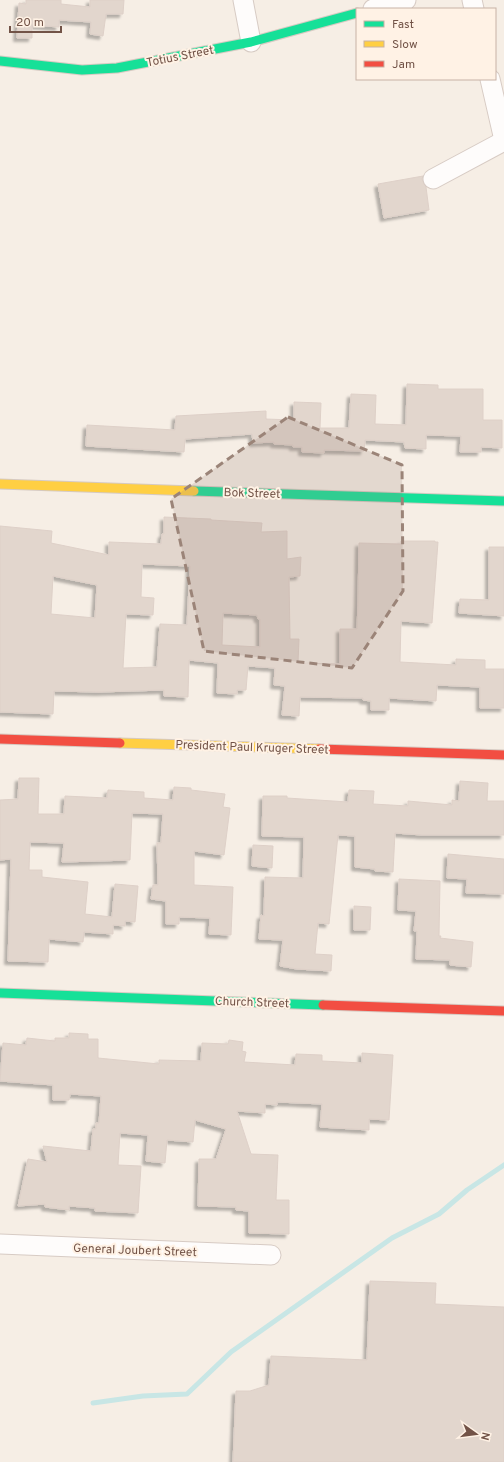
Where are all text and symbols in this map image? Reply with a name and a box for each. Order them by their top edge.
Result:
scale bar [10,8,61,34]
legend [356,8,496,80]
text: 20 m [16,15,44,31]
text: Fast [392,17,414,33]
text: Slow [392,37,418,53]
street label: Totius Street [145,43,215,71]
text: Jam [392,57,415,73]
street label: Bok Street [223,485,281,503]
street label: President Paul Kruger Street [175,737,329,759]
street label: Church Street [215,994,289,1012]
street label: General Joubert Street [73,1241,197,1261]
north arrow [456,1414,496,1454]
text: N [477,1431,492,1442]

